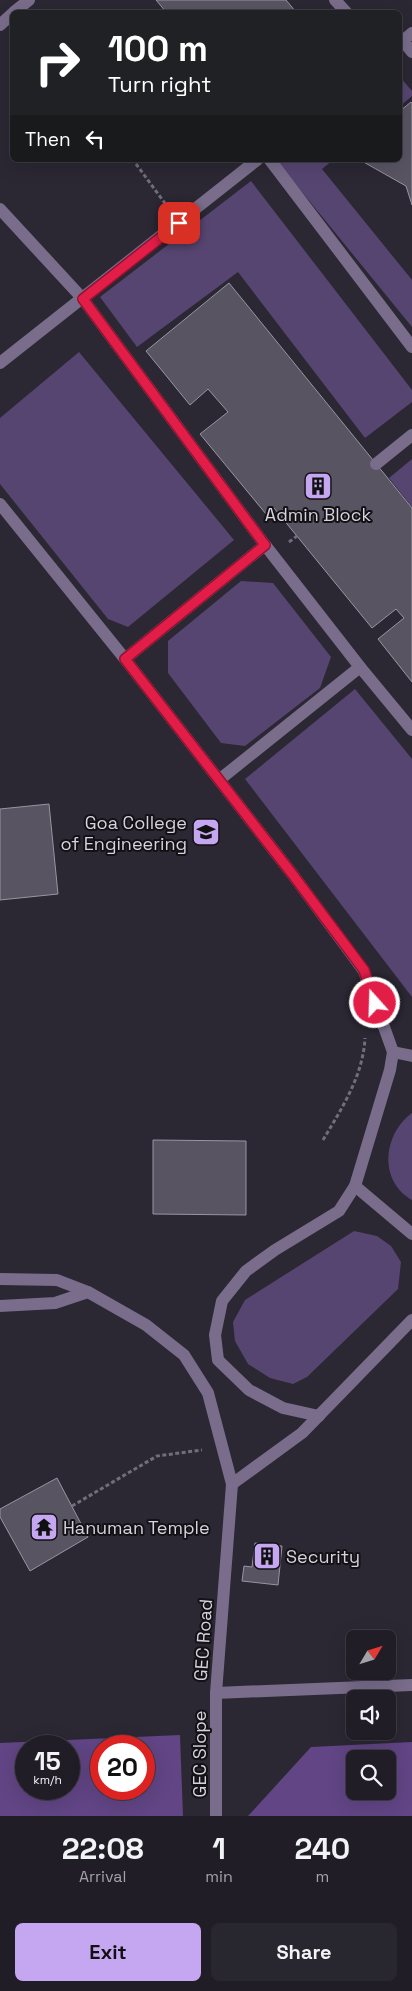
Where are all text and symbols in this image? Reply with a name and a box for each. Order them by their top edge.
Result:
text: 100 m [108,27,208,71]
icon: right [25,30,90,95]
text: Turn right [108,70,211,98]
icon: left [81,125,109,153]
text: Then [25,127,71,152]
pin [158,202,200,244]
icon: arrive [165,209,193,237]
building icon: Admin Block [303,471,333,501]
place label: Admin Block [265,503,371,526]
place label: Goa College of Engineering [60,811,187,855]
school or university icon: Goa College of Engineering [191,817,221,847]
position arrow [348,976,400,1028]
temple icon: Hanuman Temple [29,1512,59,1542]
place label: Hanuman Temple [63,1516,210,1539]
building icon: Security [252,1541,282,1571]
place label: Security [286,1545,360,1568]
street label: GEC Road [189,1598,217,1682]
north arrow [346,1630,396,1680]
map controls [346,1630,396,1800]
button: sound [346,1690,396,1740]
street label: GEC Slope [188,1711,211,1798]
speed limit sign: 20 [90,1735,155,1800]
text: 15 [34,1745,61,1777]
button: search [346,1750,396,1800]
text: km/h [33,1772,62,1788]
text: 22:08 [62,1829,144,1868]
text: 1 [212,1829,226,1868]
text: 240 [294,1829,350,1868]
text: Arrival [79,1866,126,1887]
text: min [205,1866,233,1887]
text: m [316,1866,329,1887]
button: Exit [15,1923,201,1981]
button: Share [211,1923,397,1981]

